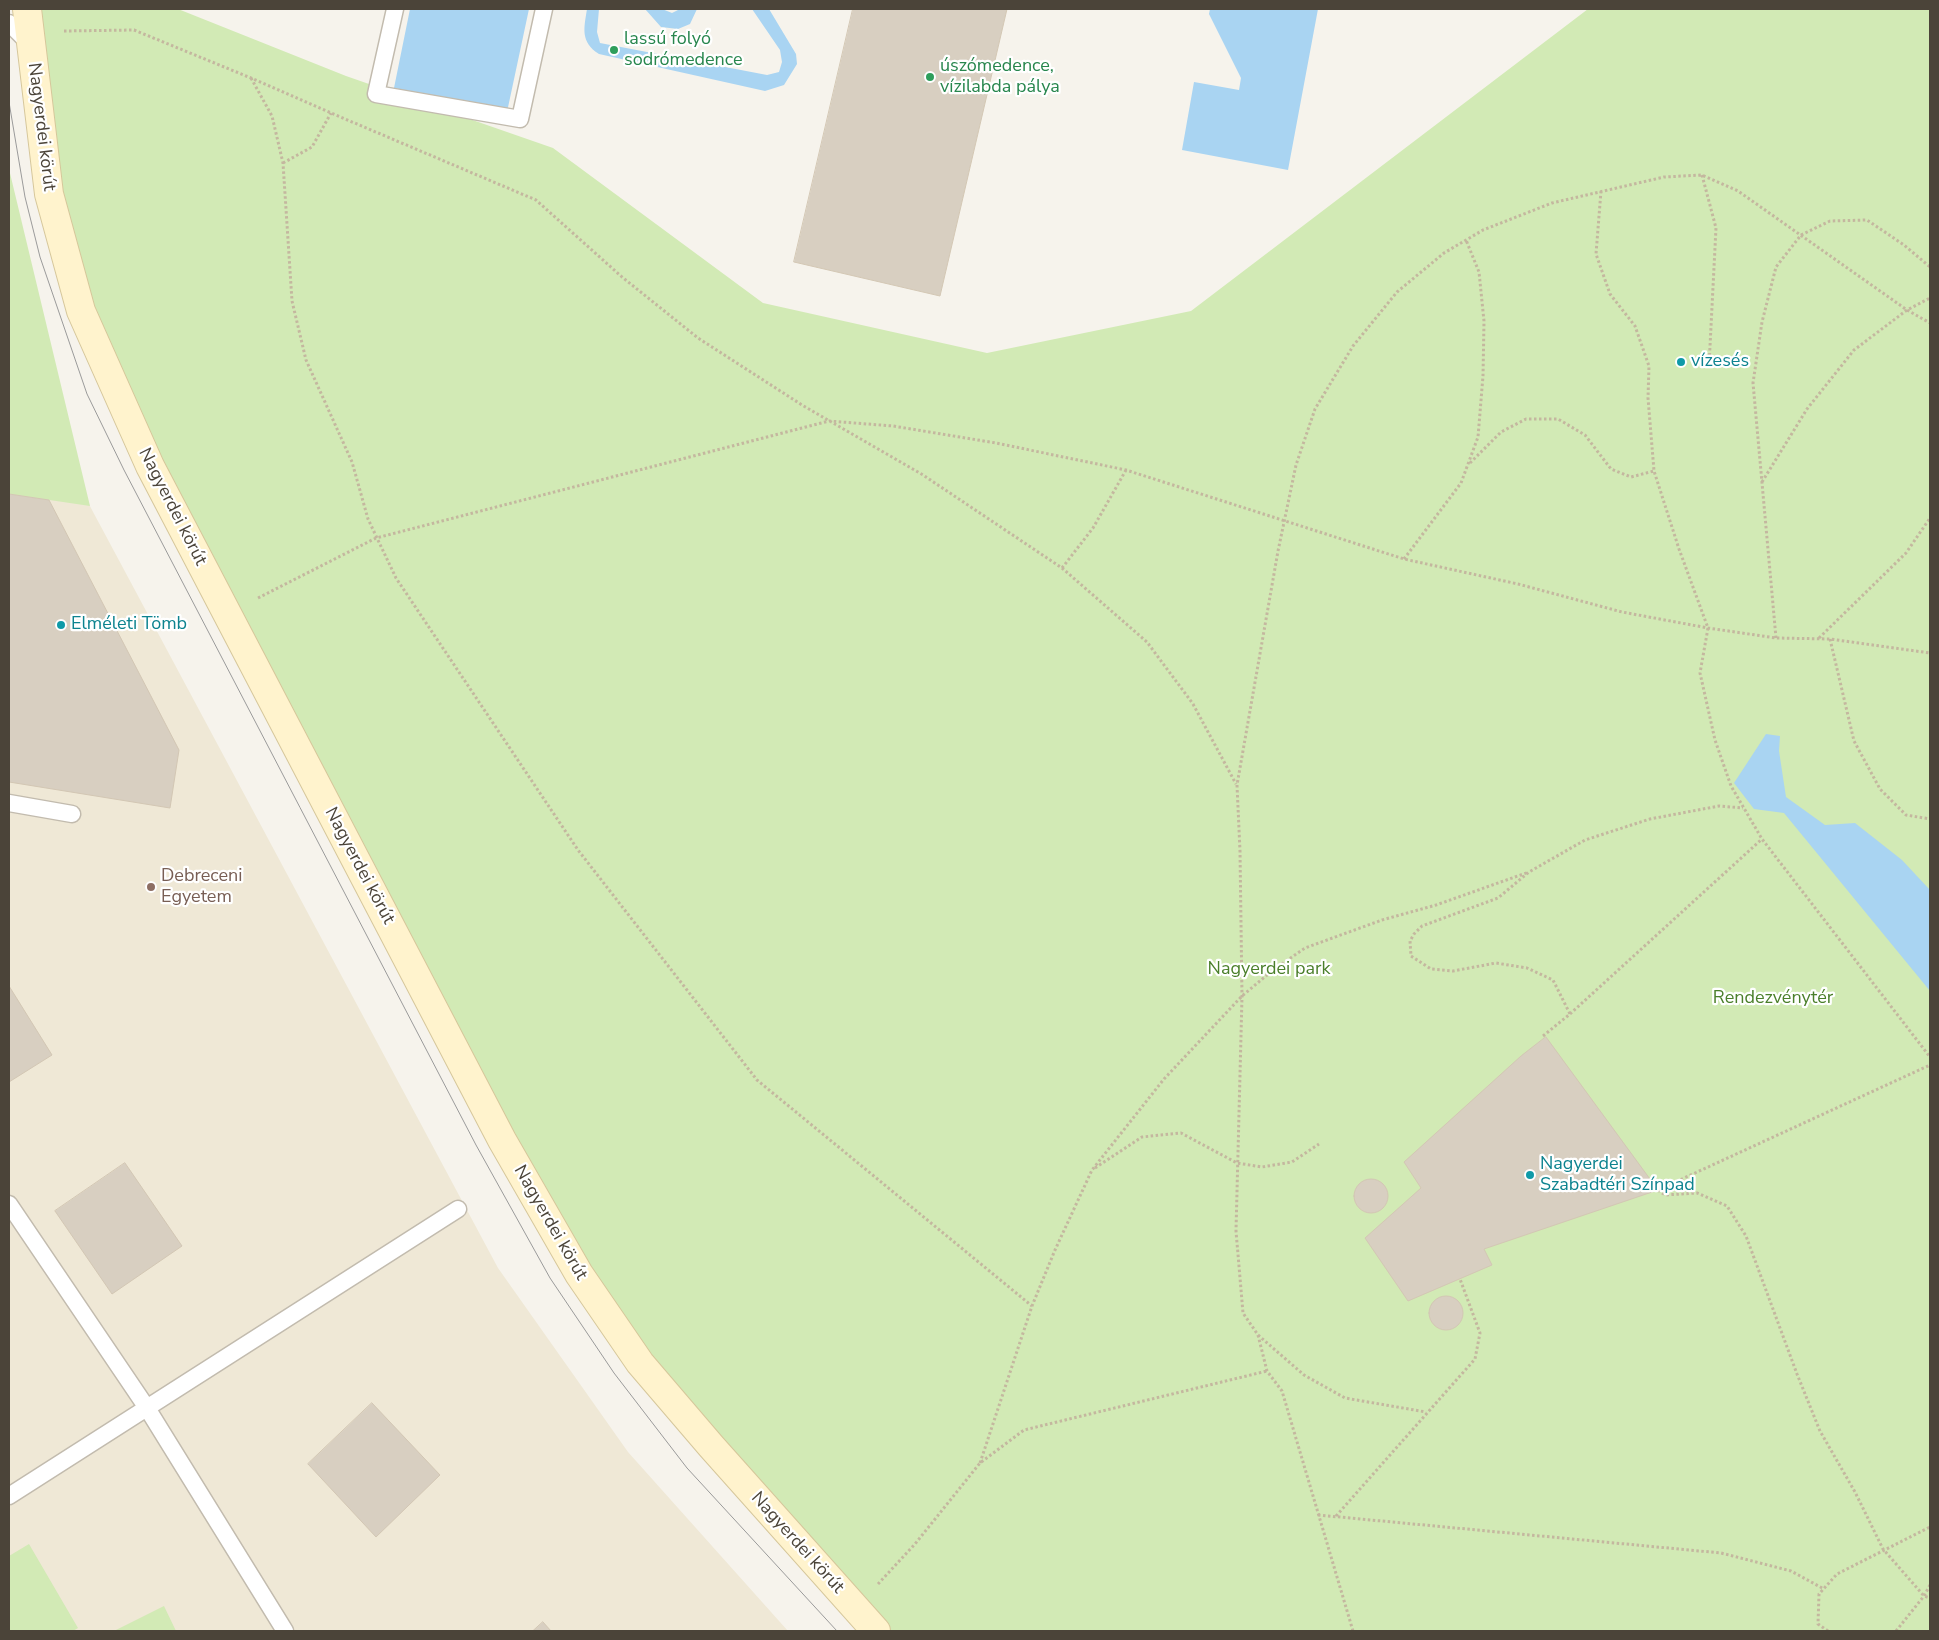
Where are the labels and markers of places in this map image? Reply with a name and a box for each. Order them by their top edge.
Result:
place label: lassú folyó sodrómedence [624,29,743,72]
marker: lassú folyó sodrómedence [608,44,620,56]
place label: úszómedence, vízilabda pálya [940,56,1060,98]
marker: úszómedence, vízilabda pálya [924,71,936,83]
place label: vízesés [1691,351,1749,373]
marker: vízesés [1675,356,1687,368]
place label: Elméleti Tömb [71,614,187,636]
marker: Elméleti Tömb [55,619,67,631]
place label: Debreceni Egyetem [161,866,242,909]
marker: Debreceni Egyetem [145,881,157,893]
place label: Nagyerdei Szabadtéri Színpad [1540,1154,1695,1196]
marker: Nagyerdei Szabadtéri Színpad [1524,1169,1536,1181]

